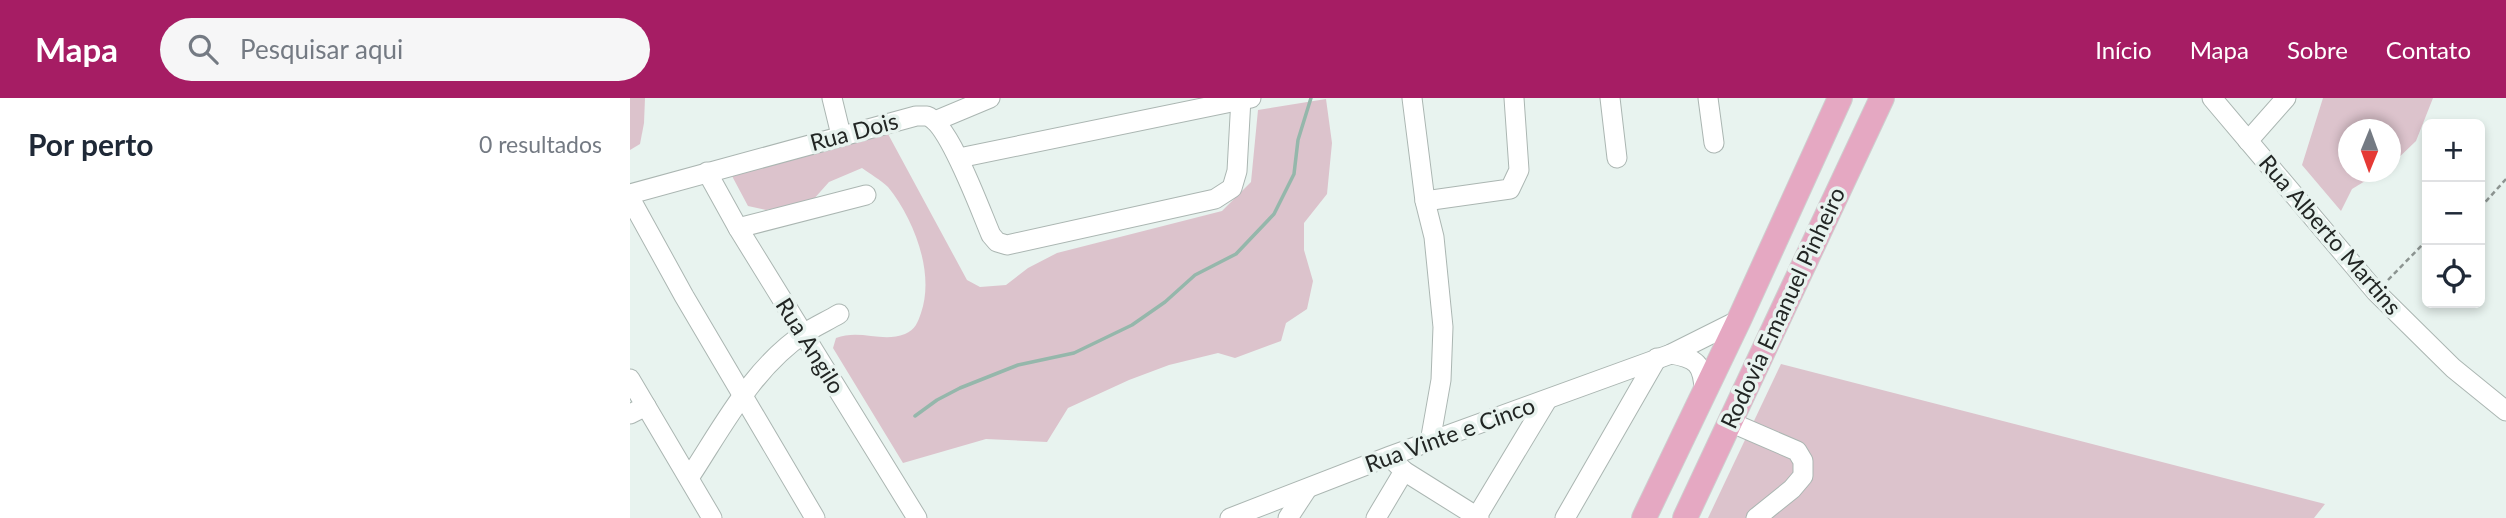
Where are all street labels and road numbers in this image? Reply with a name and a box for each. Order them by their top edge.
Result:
street label: Rua Dois [807,106,901,156]
street label: Rua Alberto Martins [2254,149,2408,320]
street label: Rodovia Emanuel Pinheiro [1714,182,1850,433]
street label: Rua Angilo [770,292,851,399]
street label: Rua Vinte e Cinco [1361,390,1538,478]

